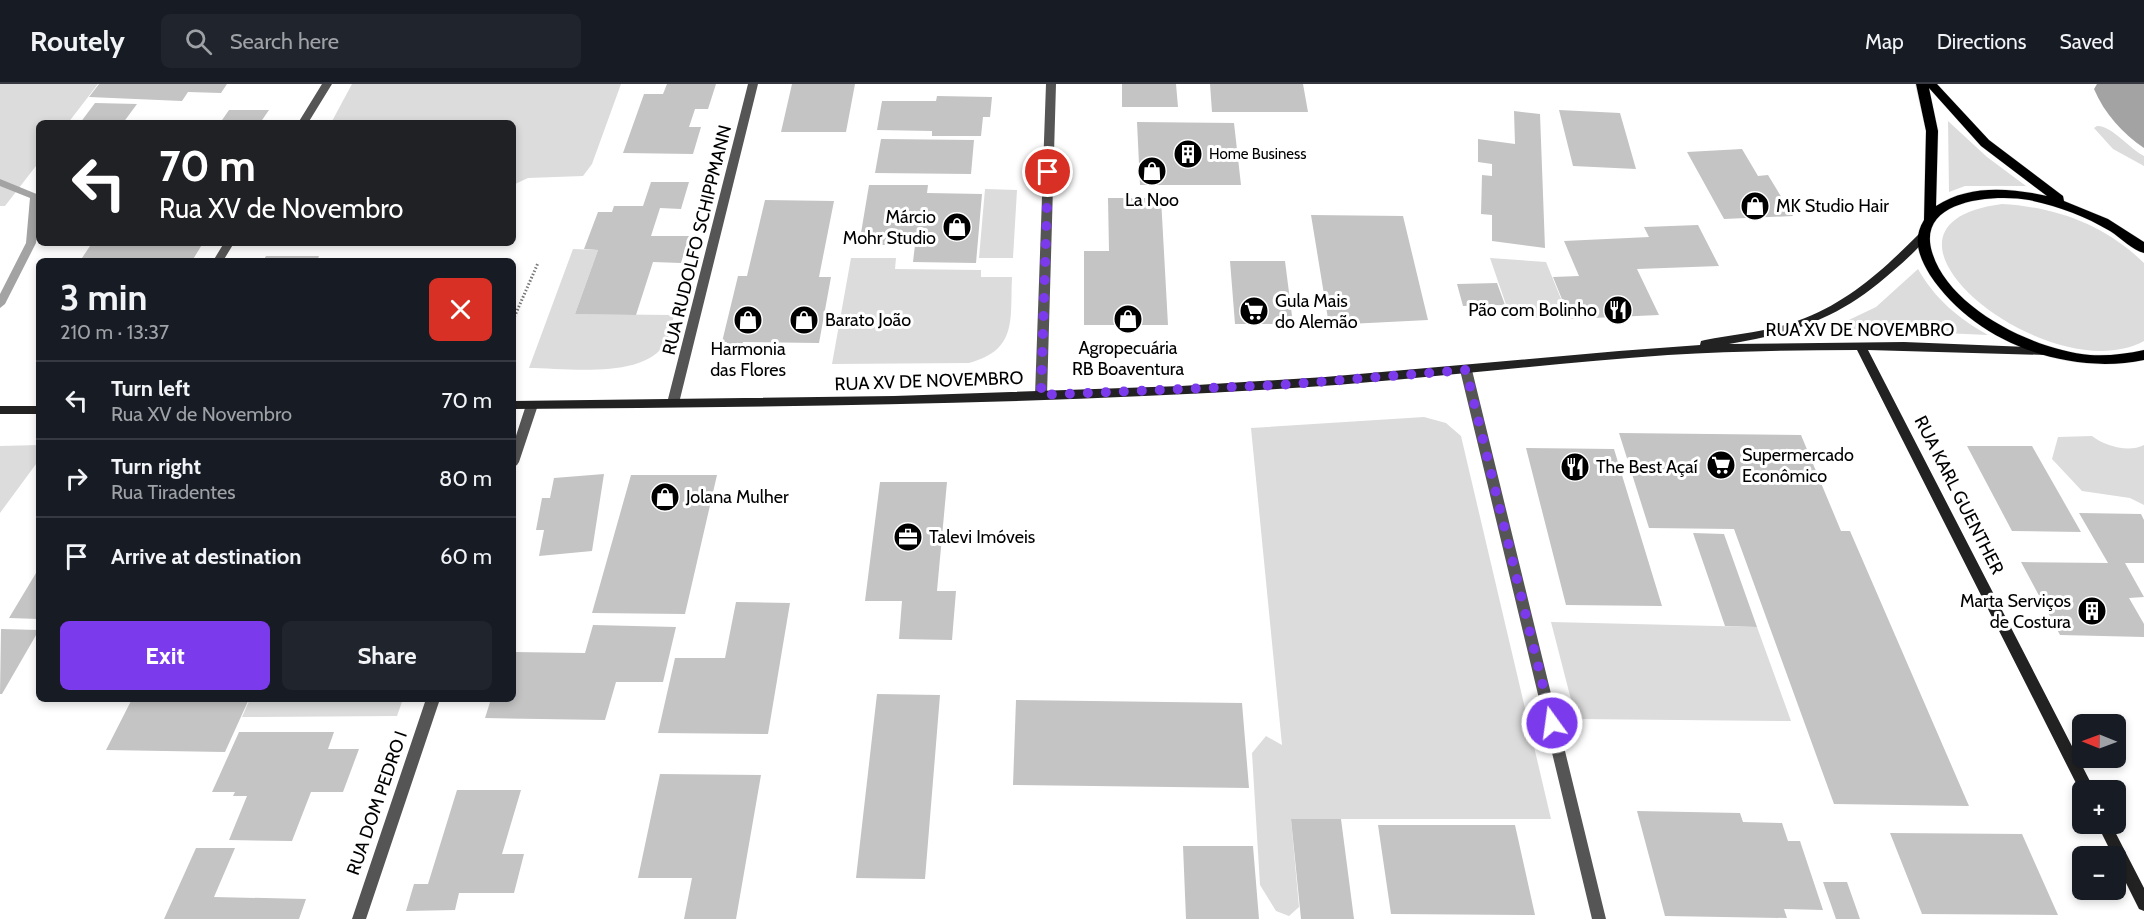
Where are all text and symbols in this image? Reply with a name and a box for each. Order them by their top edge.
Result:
search box [161,14,581,68]
text: Routely [30,24,125,58]
icon: search [182,25,215,58]
text: Search here [230,28,339,55]
text: Map [1865,29,1904,54]
text: Directions [1937,29,2026,54]
text: Saved [2059,29,2114,54]
street label: RUA RUDOLFO SCHIPPMANN [658,123,736,357]
building icon: Home Business [1172,138,1204,170]
text: 70 m [159,140,256,192]
icon: left [60,144,138,222]
place label: Home Business [1209,145,1306,163]
pin [1022,146,1073,197]
icon: arrive [1031,155,1064,188]
shop icon: La Noo [1136,155,1168,187]
place label: La Noo [1125,189,1179,211]
shop icon: MK Studio Hair [1739,190,1771,222]
text: Rua XV de Novembro [159,192,403,225]
place label: MK Studio Hair [1776,195,1889,217]
place label: Márcio Mohr Studio [843,206,936,249]
shop icon: Márcio Mohr Studio [941,211,973,243]
text: 3 min [60,275,147,319]
button: close [429,278,492,341]
place label: Gula Mais do Alemão [1275,290,1358,333]
restaurant icon: Pão com Bolinho [1602,294,1634,326]
supermarket icon: Gula Mais do Alemão [1238,295,1270,327]
place label: Pão com Bolinho [1468,299,1597,321]
shop icon: Agropecuária RB Boaventura [1112,303,1144,335]
shop icon: Harmonia das Flores [732,304,764,336]
shop icon: Barato João [788,304,820,336]
place label: Barato João [825,309,911,331]
street label: RUA XV DE NOVEMBRO [1766,319,1955,341]
text: 210 m · 13:37 [60,320,169,344]
place label: Agropecuária RB Boaventura [1072,337,1184,380]
place label: Harmonia das Flores [710,338,786,381]
street label: RUA XV DE NOVEMBRO [834,367,1024,395]
text: Turn left [111,375,190,402]
icon: left [60,384,93,417]
text: 70 m [442,387,492,414]
text: Rua XV de Novembro [111,402,292,426]
street label: RUA KARL GUENTHER [1910,412,2009,578]
place label: Supermercado Econômico [1742,444,1854,487]
supermarket icon: Supermercado Econômico [1705,449,1737,481]
restaurant icon: The Best Açaí [1559,451,1591,483]
text: Turn right [111,453,201,480]
place label: The Best Açaí [1596,456,1698,478]
icon: right [60,462,93,495]
text: 80 m [439,465,492,492]
text: Rua Tiradentes [111,480,235,504]
shop icon: Jolana Mulher [649,481,681,513]
place label: Jolana Mulher [685,486,789,508]
office icon: Talevi Imóveis [892,521,924,553]
place label: Talevi Imóveis [929,526,1035,548]
icon: arrive [60,540,93,573]
text: Arrive at destination [111,543,301,570]
text: 60 m [440,543,492,570]
place label: Marta Serviços de Costura [1960,590,2071,633]
building icon: Marta Serviços de Costura [2076,595,2108,627]
button: Exit [60,621,270,690]
button: Share [282,621,492,690]
position arrow [1520,691,1584,755]
north arrow [2072,714,2126,768]
map controls [2072,714,2126,900]
street label: RUA DOM PEDRO I [342,728,412,878]
button: + [2072,780,2126,834]
button: − [2072,846,2126,900]

